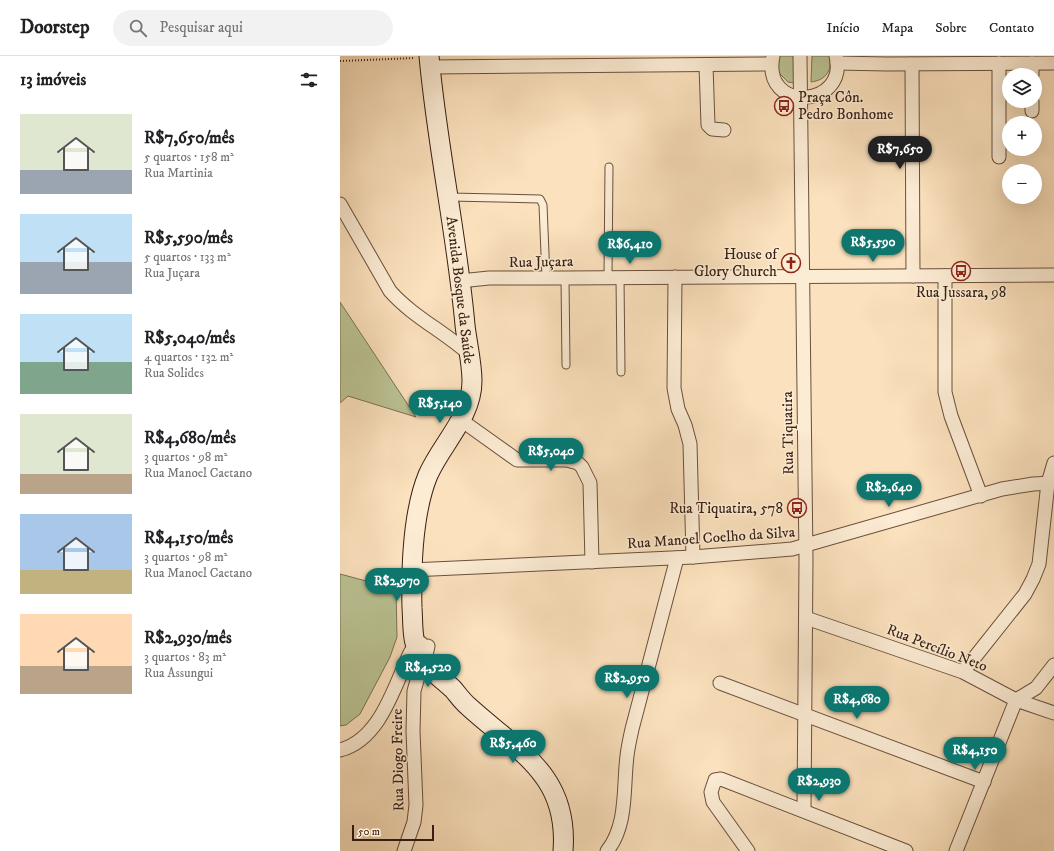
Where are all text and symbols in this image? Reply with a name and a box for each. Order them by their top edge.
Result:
search box [113,10,393,46]
text: Doorstep [20,16,89,39]
icon: search [127,17,149,39]
text: Pesquisar aqui [159,18,243,37]
text: Início [826,19,860,37]
text: Mapa [882,19,913,37]
text: Sobre [935,19,967,37]
text: Contato [989,19,1034,37]
map controls [1002,68,1042,204]
button: layers [1002,68,1042,108]
text: 13 imóveis [20,69,86,91]
icon: filters [298,69,320,91]
place label: Praça Côn. Pedro Bonhome [798,88,893,124]
bus stop icon: Praça Côn. Pedro Bonhome [773,95,795,117]
button: + [1002,116,1042,156]
text: R$7,650/mês [144,127,235,149]
icon: home [52,130,100,178]
pin: R$7,650 [863,136,937,170]
text: R$7,650 [877,141,923,157]
text: 5 quartos · 158 m² [144,149,234,165]
button: − [1002,164,1042,204]
text: Rua Martinia [144,165,213,181]
street label: Avenida Bosque da Saúde [441,215,479,365]
text: R$5,590/mês [144,227,233,249]
pin: R$5,590 [836,229,910,263]
icon: home [52,230,100,278]
pin: R$6,410 [593,231,667,265]
text: R$5,590 [850,234,896,250]
text: R$6,410 [607,236,653,252]
place label: House of Glory Church [694,245,779,281]
text: 5 quartos · 133 m² [144,249,231,265]
street label: Rua Juçara [509,252,574,272]
church icon: House of Glory Church [780,252,802,274]
bus stop icon: Rua Jussara, 98 [950,260,972,282]
text: Rua Juçara [144,265,200,281]
place label: Rua Jussara, 98 [916,283,1006,302]
text: R$5,040/mês [144,327,235,349]
icon: home [52,330,100,378]
text: 4 quartos · 132 m² [144,349,233,365]
text: Rua Solides [144,365,204,381]
pin: R$5,140 [403,390,477,424]
street label: Rua Tiquatira [778,390,798,475]
text: R$5,140 [418,395,462,411]
text: R$4,680/mês [144,427,236,449]
icon: home [52,430,100,478]
pin: R$5,040 [514,438,588,472]
text: R$5,040 [528,443,574,459]
text: 3 quartos · 98 m² [144,449,228,465]
text: Rua Manoel Caetano [144,465,252,481]
pin: R$2,640 [852,474,926,508]
text: R$2,640 [865,479,913,495]
bus stop icon: Rua Tiquatira, 578 [786,497,808,519]
place label: Rua Tiquatira, 578 [669,499,783,518]
street label: Rua Manoel Coelho da Silva [626,523,796,553]
text: R$4,150/mês [144,527,233,549]
icon: home [52,530,100,578]
text: 3 quartos · 98 m² [144,549,228,565]
text: Rua Manoel Caetano [144,565,252,581]
pin: R$2,970 [360,568,434,602]
text: R$2,970 [374,573,420,589]
street label: Rua Percílio Neto [884,620,990,676]
text: R$2,930/mês [144,627,232,649]
icon: home [52,630,100,678]
text: 3 quartos · 83 m² [144,649,226,665]
pin: R$4,520 [391,654,465,688]
text: R$4,520 [405,659,451,675]
text: Rua Assungui [144,665,213,681]
pin: R$2,950 [590,665,664,699]
text: R$2,950 [604,670,650,686]
pin: R$4,680 [820,686,894,720]
text: R$4,680 [833,691,881,707]
street label: Rua Diogo Freire [388,708,408,812]
pin: R$5,460 [476,730,550,764]
text: R$5,460 [490,735,536,751]
pin: R$4,150 [938,737,1012,771]
text: R$4,150 [952,742,998,758]
pin: R$2,930 [782,768,856,802]
text: R$2,930 [797,773,841,789]
scale bar [352,823,434,842]
text: 50 m [358,825,380,839]

